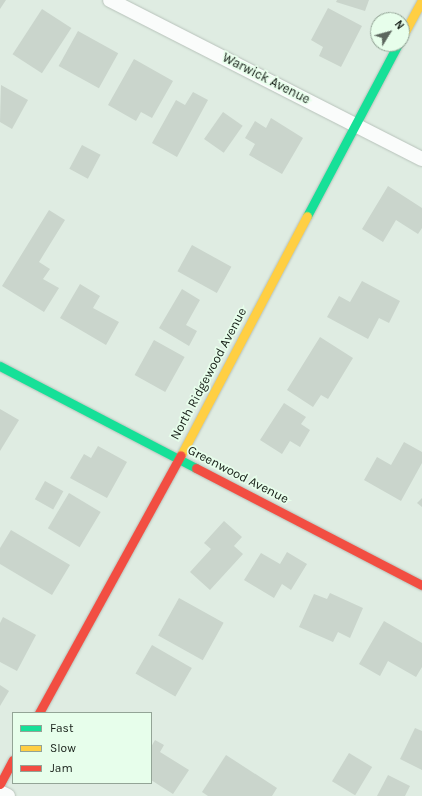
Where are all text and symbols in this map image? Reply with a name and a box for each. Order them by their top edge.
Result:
north arrow [370,12,410,52]
text: N [392,18,407,32]
street label: Warwick Avenue [220,50,312,108]
street label: North Ridgewood Avenue [168,305,250,443]
street label: Greenwood Avenue [185,443,291,507]
legend [12,712,152,784]
text: Fast [50,721,73,735]
text: Slow [50,741,76,755]
text: Jam [50,761,73,775]

